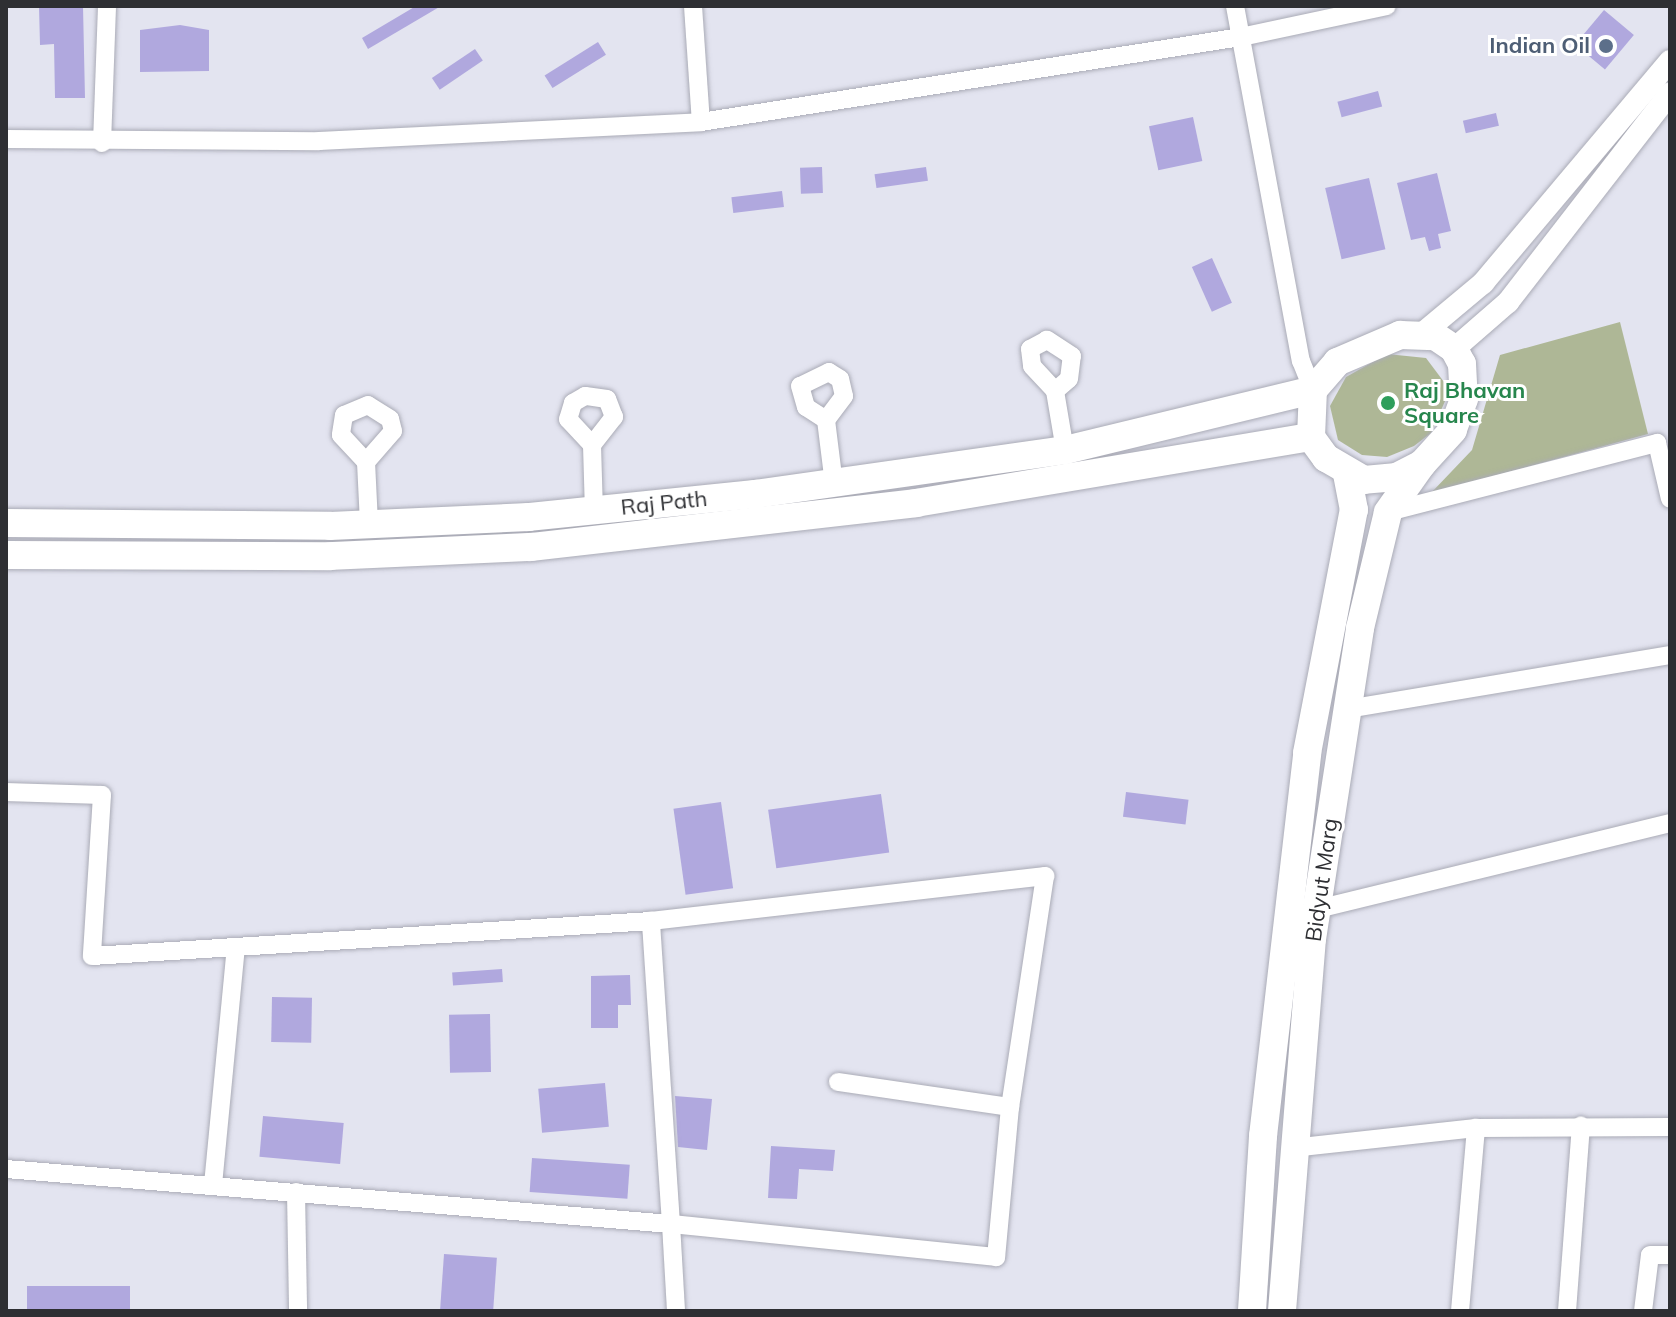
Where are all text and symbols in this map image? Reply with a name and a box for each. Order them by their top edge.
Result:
place label: Indian Oil [1489,33,1590,59]
marker: Indian Oil [1597,37,1615,55]
place label: Raj Bhavan Square [1404,377,1525,428]
marker: Raj Bhavan Square [1379,394,1397,412]
street label: Raj Path [619,485,709,521]
street label: Bidyut Marg [1300,817,1344,943]

